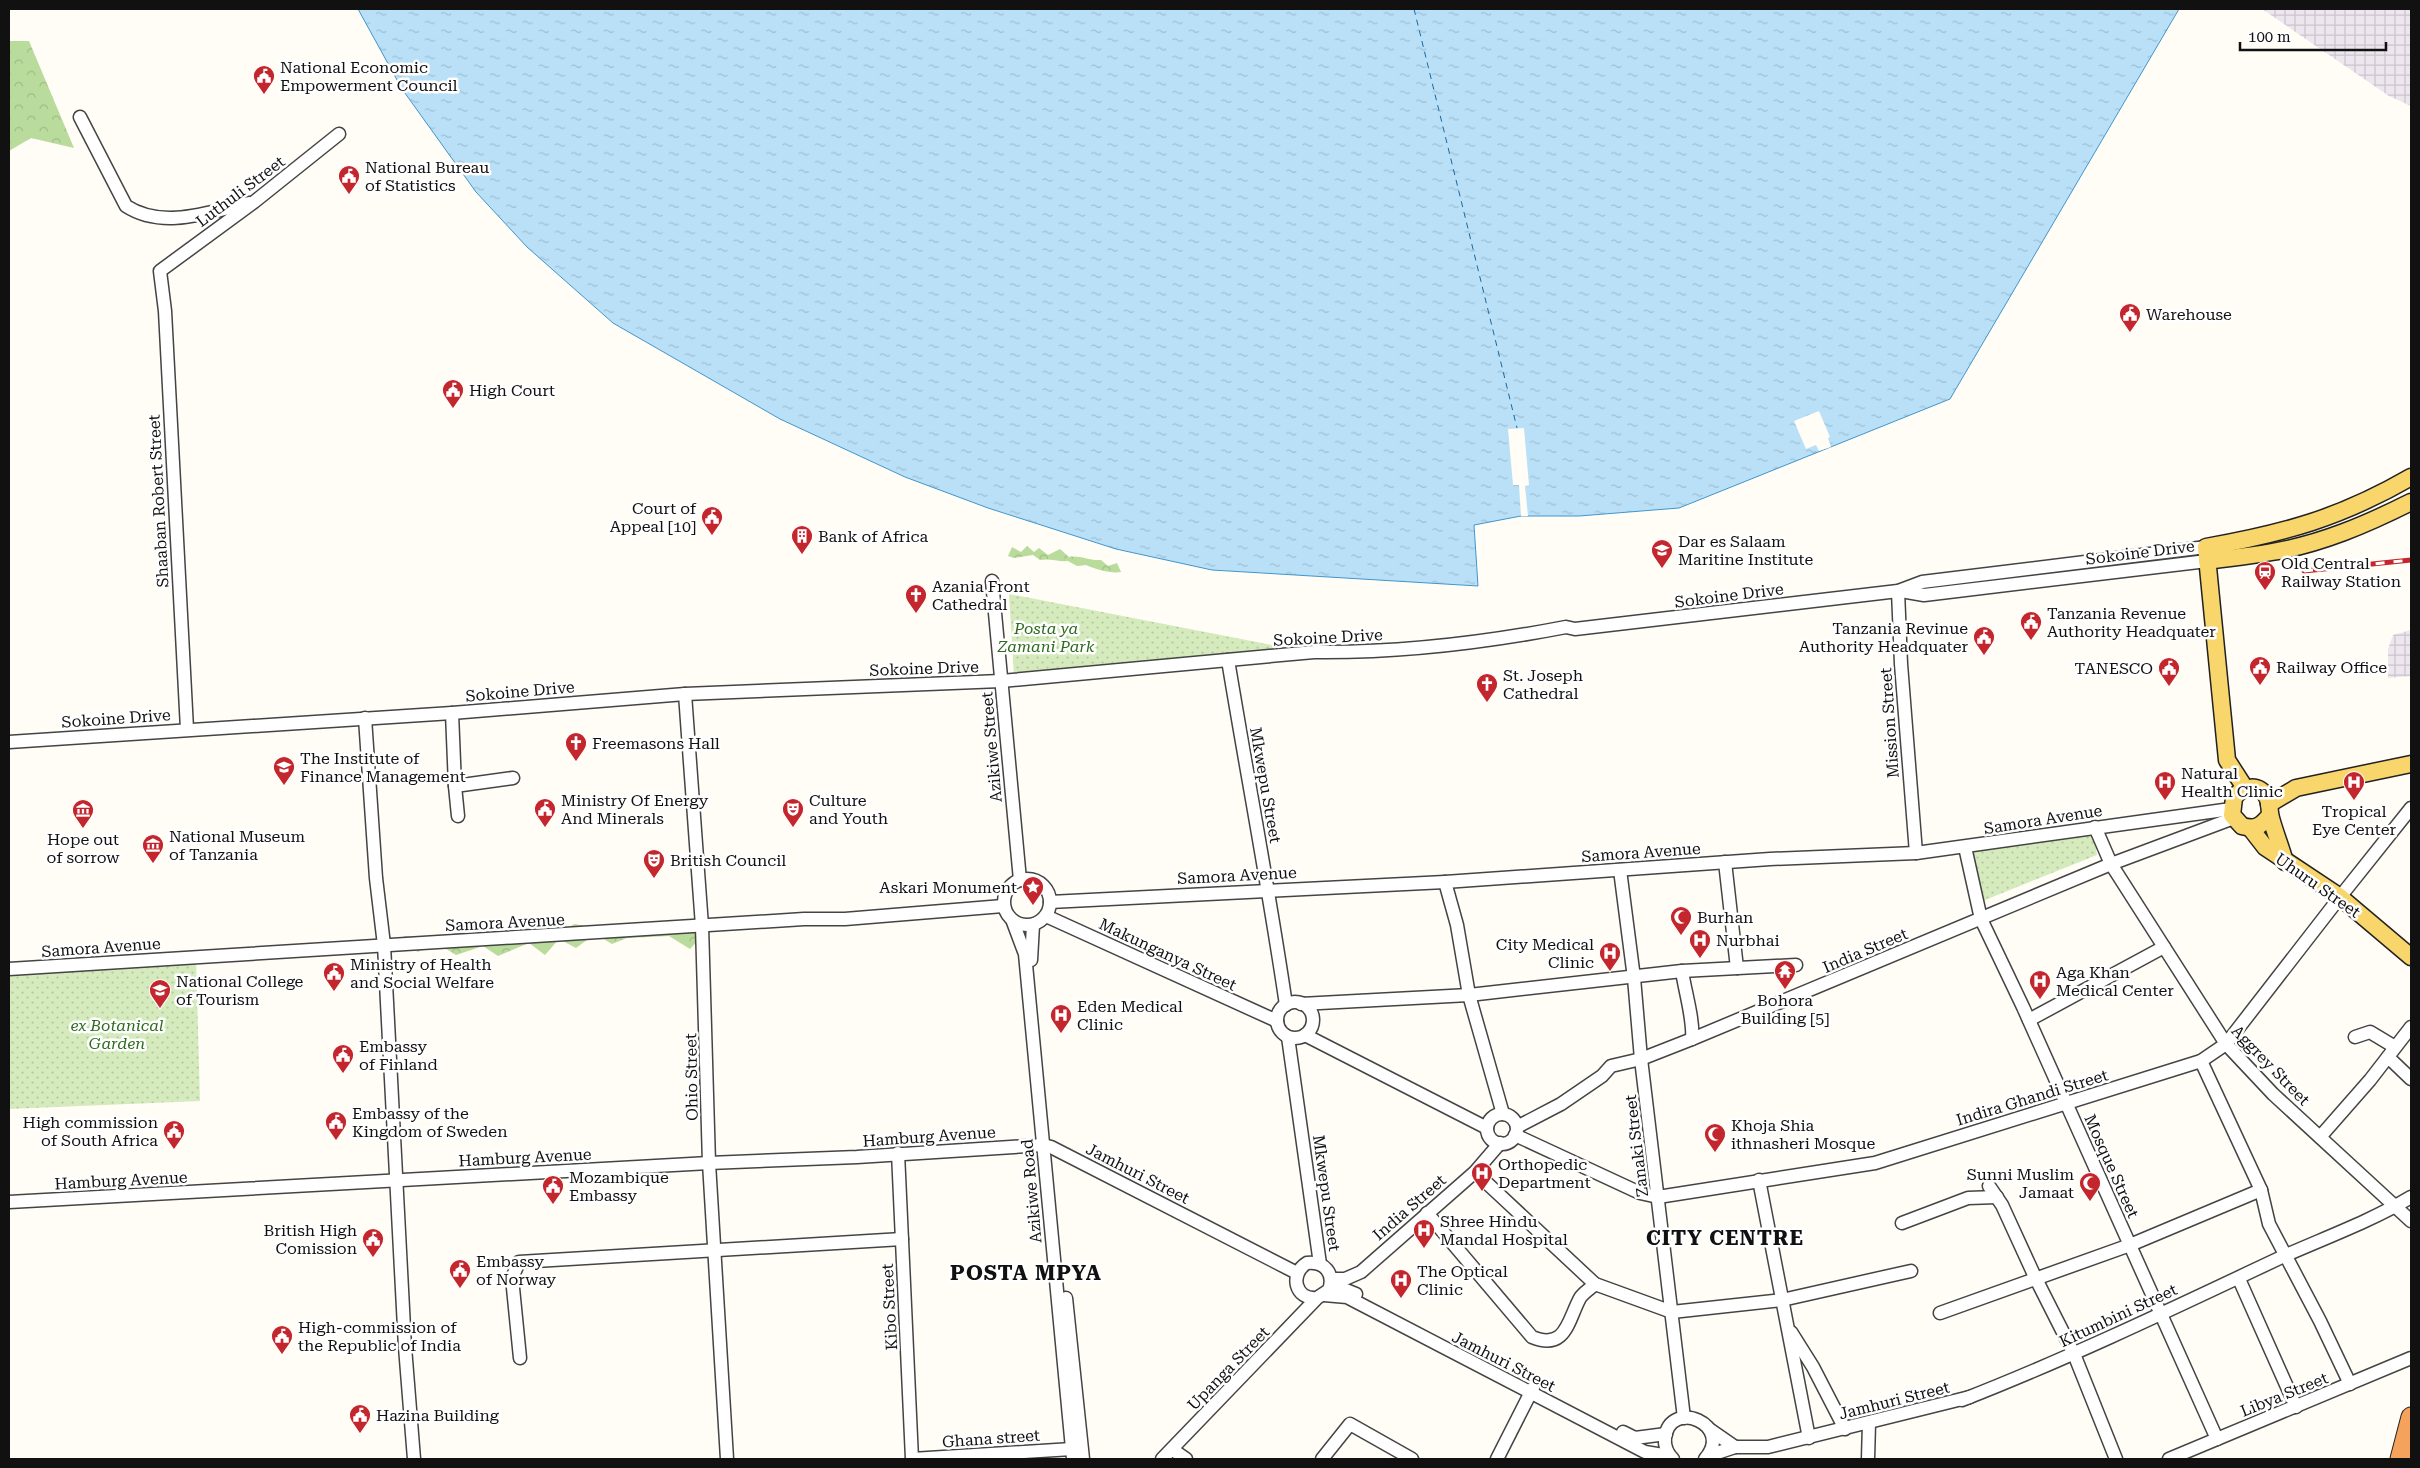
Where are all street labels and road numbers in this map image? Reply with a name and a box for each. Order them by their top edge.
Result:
street label: Luthuli Street [192,152,288,231]
street label: Shaaban Robert Street [144,414,173,588]
street label: Sokoine Drive [2085,536,2196,569]
street label: Sokoine Drive [1674,579,1785,612]
street label: Sokoine Drive [1273,625,1383,650]
street label: Sokoine Drive [869,657,979,680]
street label: Mission Street [1876,667,1903,779]
street label: Sokoine Drive [465,677,576,706]
street label: Azikiwe Street [977,691,1006,803]
street label: Sokoine Drive [61,705,172,732]
street label: Mkwepu Street [1246,726,1285,845]
street label: Samora Avenue [1983,801,2104,838]
street label: Samora Avenue [1581,839,1702,866]
street label: Uhuru Street [2271,849,2364,922]
street label: Samora Avenue [1177,863,1297,888]
street label: Samora Avenue [445,910,565,935]
street label: Makunganya Street [1096,914,1240,995]
street label: India Street [1820,924,1910,977]
street label: Samora Avenue [41,934,162,961]
street label: Aggrey Street [2228,1021,2314,1109]
street label: Ohio Street [681,1033,702,1121]
street label: Indira Ghandi Street [1954,1065,2110,1130]
street label: Zanaki Street [1621,1094,1652,1198]
street label: Mosque Street [2080,1111,2143,1221]
street label: Hamburg Avenue [862,1122,996,1151]
street label: Mkwepu Street [1309,1134,1344,1253]
street label: Azikiwe Road [1017,1138,1046,1244]
street label: Jamhuri Street [1083,1139,1193,1208]
street label: Hamburg Avenue [458,1145,592,1170]
street label: Hamburg Avenue [54,1168,188,1193]
street label: India Street [1369,1171,1450,1244]
street label: Kibo Street [878,1263,901,1351]
street label: Kitumbini Street [2056,1280,2180,1351]
street label: Upanga Street [1184,1322,1273,1414]
street label: Jamhuri Street [1449,1327,1559,1396]
street label: Libya Street [2238,1368,2331,1421]
street label: Jamhuri Street [1837,1378,1951,1423]
street label: Ghana street [941,1426,1041,1451]

